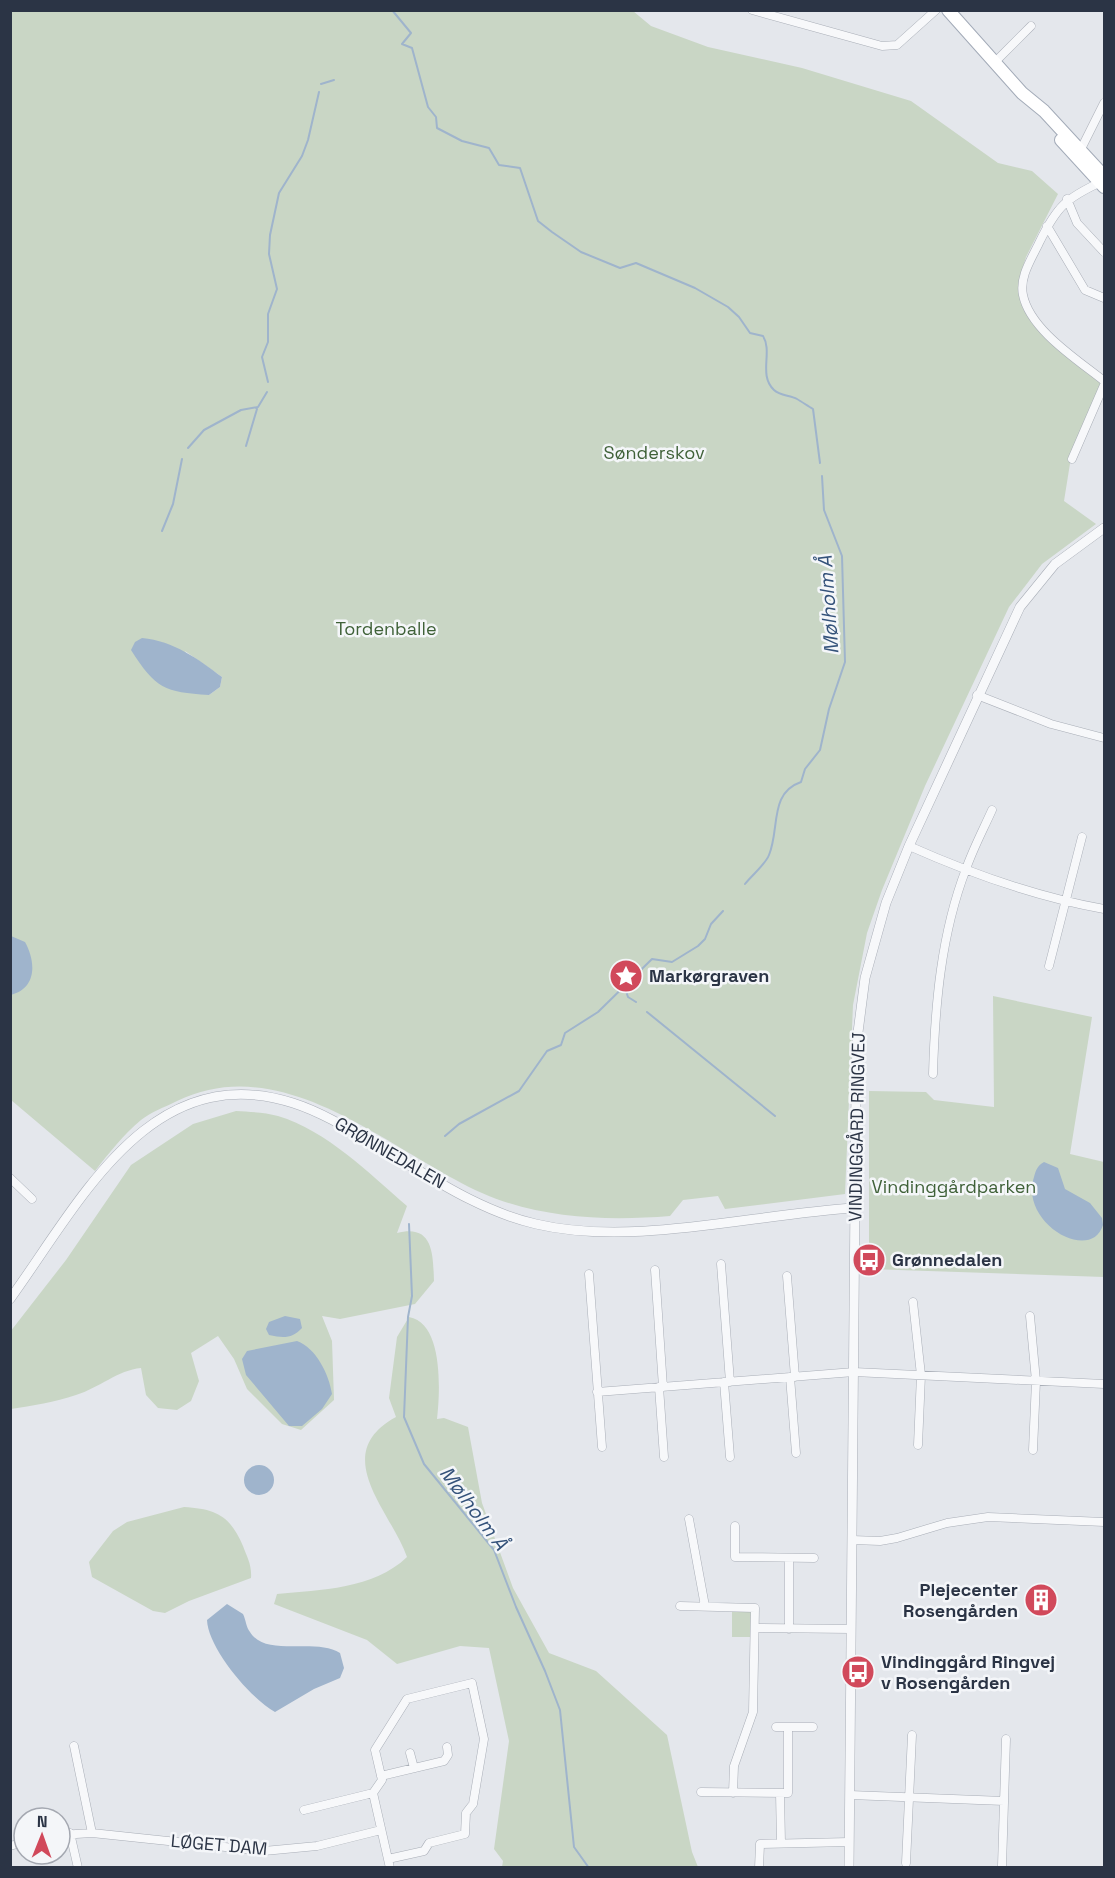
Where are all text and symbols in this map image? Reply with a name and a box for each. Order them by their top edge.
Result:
park label: Sønderskov [603,441,705,464]
water label: Mølholm Å [812,554,844,655]
park label: Tordenballe [335,617,437,640]
place icon: Markørgraven [608,958,644,994]
place label: Markørgraven [649,964,769,987]
street label: VINDINGGÅRD RINGVEJ [843,1032,870,1222]
street label: GRØNNEDALEN [331,1112,450,1194]
park label: Vindinggårdparken [872,1175,1036,1198]
bus stop icon: Grønnedalen [851,1242,887,1278]
place label: Grønnedalen [892,1248,1002,1271]
water label: Mølholm Å [434,1461,514,1556]
place label: Plejecenter Rosengården [903,1578,1018,1622]
building icon: Plejecenter Rosengården [1023,1582,1059,1618]
place label: Vindinggård Ringvej v Rosengården [881,1650,1055,1694]
bus stop icon: Vindinggård Ringvej v Rosengården [840,1654,876,1690]
north arrow [12,1806,72,1866]
text: N [37,1811,48,1832]
street label: LØGET DAM [170,1829,268,1860]

